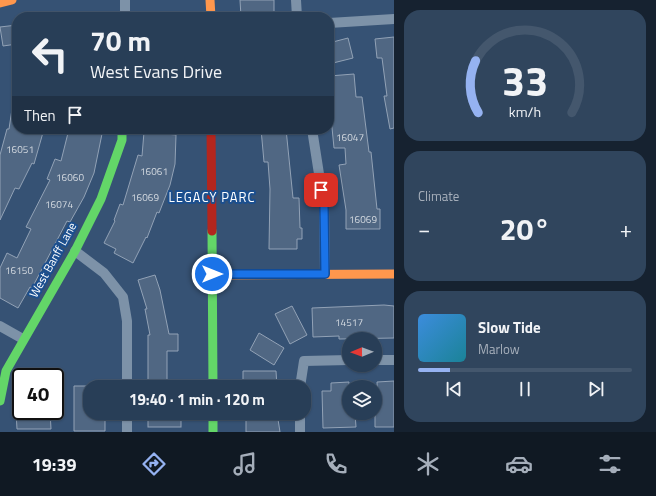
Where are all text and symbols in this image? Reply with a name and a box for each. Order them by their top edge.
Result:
text: 70 m [90,19,151,62]
icon: left [24,28,76,80]
text: 33 [502,49,548,112]
text: West Evans Drive [90,58,222,85]
text: km/h [509,101,541,123]
text: Then [24,104,56,127]
icon: arrive [64,104,86,126]
house number: 16047 [336,130,364,145]
house number: 16051 [6,142,34,157]
house number: 16061 [140,164,168,179]
house number: 16060 [56,170,84,185]
pin [304,173,338,207]
icon: arrive [310,179,332,201]
text: Climate [418,186,459,206]
district label: LEGACY PARC [169,187,255,207]
house number: 16069 [131,190,159,205]
house number: 16074 [45,197,73,212]
text: 20° [500,206,550,252]
house number: 16069 [349,212,377,227]
text: − [418,212,430,246]
text: + [620,212,632,246]
street label: West Banff Lane [24,219,81,301]
position arrow [191,253,233,295]
house number: 16150 [5,263,33,278]
house number: 14517 [335,315,363,330]
text: Slow Tide [478,316,541,339]
north arrow [342,332,382,372]
map controls [342,332,382,420]
text: Marlow [478,339,520,359]
speed limit sign: 40 [12,368,64,420]
icon: previous [443,378,465,400]
icon: pause [514,378,536,400]
icon: next [585,378,607,400]
button: layers [342,380,382,420]
text: 19:40 · 1 min · 120 m [129,388,265,411]
icon: directions [140,450,168,478]
icon: music [231,450,259,478]
icon: phone [322,450,350,478]
icon: climate [414,450,442,478]
icon: car [505,450,533,478]
icon: filters [596,450,624,478]
text: 19:39 [32,451,77,478]

